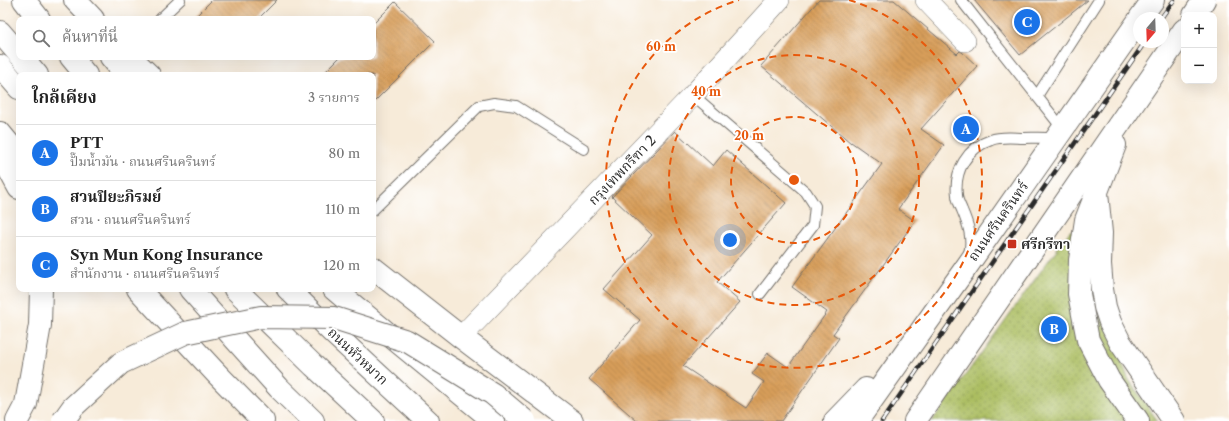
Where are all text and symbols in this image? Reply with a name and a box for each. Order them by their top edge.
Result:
pin: C [1014,7,1040,37]
north arrow [1133,12,1169,48]
map controls [1181,12,1217,84]
button: + [1181,12,1217,48]
search box [16,16,376,60]
icon: search [30,27,52,49]
text: ค้นหาที่นี่ [62,27,118,46]
text: 60 m [646,39,676,54]
button: − [1181,48,1217,84]
text: 40 m [691,84,721,99]
text: ใกล้เคียง [32,87,97,107]
text: 3 รายการ [308,89,360,105]
pin: A [953,114,979,144]
text: 20 m [734,128,764,143]
street label: กรุงเทพกรีฑา 2 [584,131,660,209]
text: PTT [70,133,103,152]
text: A [40,145,50,161]
text: 80 m [328,145,360,161]
text: ปั๊มน้ำมัน · ถนนศรีนครินทร์ [70,153,216,169]
centre of rings [787,173,801,187]
street label: ถนนศรีนครินทร์ [964,177,1033,264]
text: สวนปิยะภิรมย์ [70,187,161,206]
text: B [40,201,50,217]
text: 110 m [325,201,360,217]
text: สวน · ถนนศรีนครินทร์ [70,211,191,227]
your location [720,230,740,250]
place label: ศรีกรีฑา [1021,235,1070,253]
marker: ศรีกรีฑา [1006,238,1018,250]
text: Syn Mun Kong Insurance [70,245,263,264]
text: C [40,257,50,273]
text: 120 m [323,257,360,273]
text: สำนักงาน · ถนนศรีนครินทร์ [70,265,220,281]
pin: B [1041,314,1067,344]
street label: ถนนหัวหมาก [324,323,392,389]

